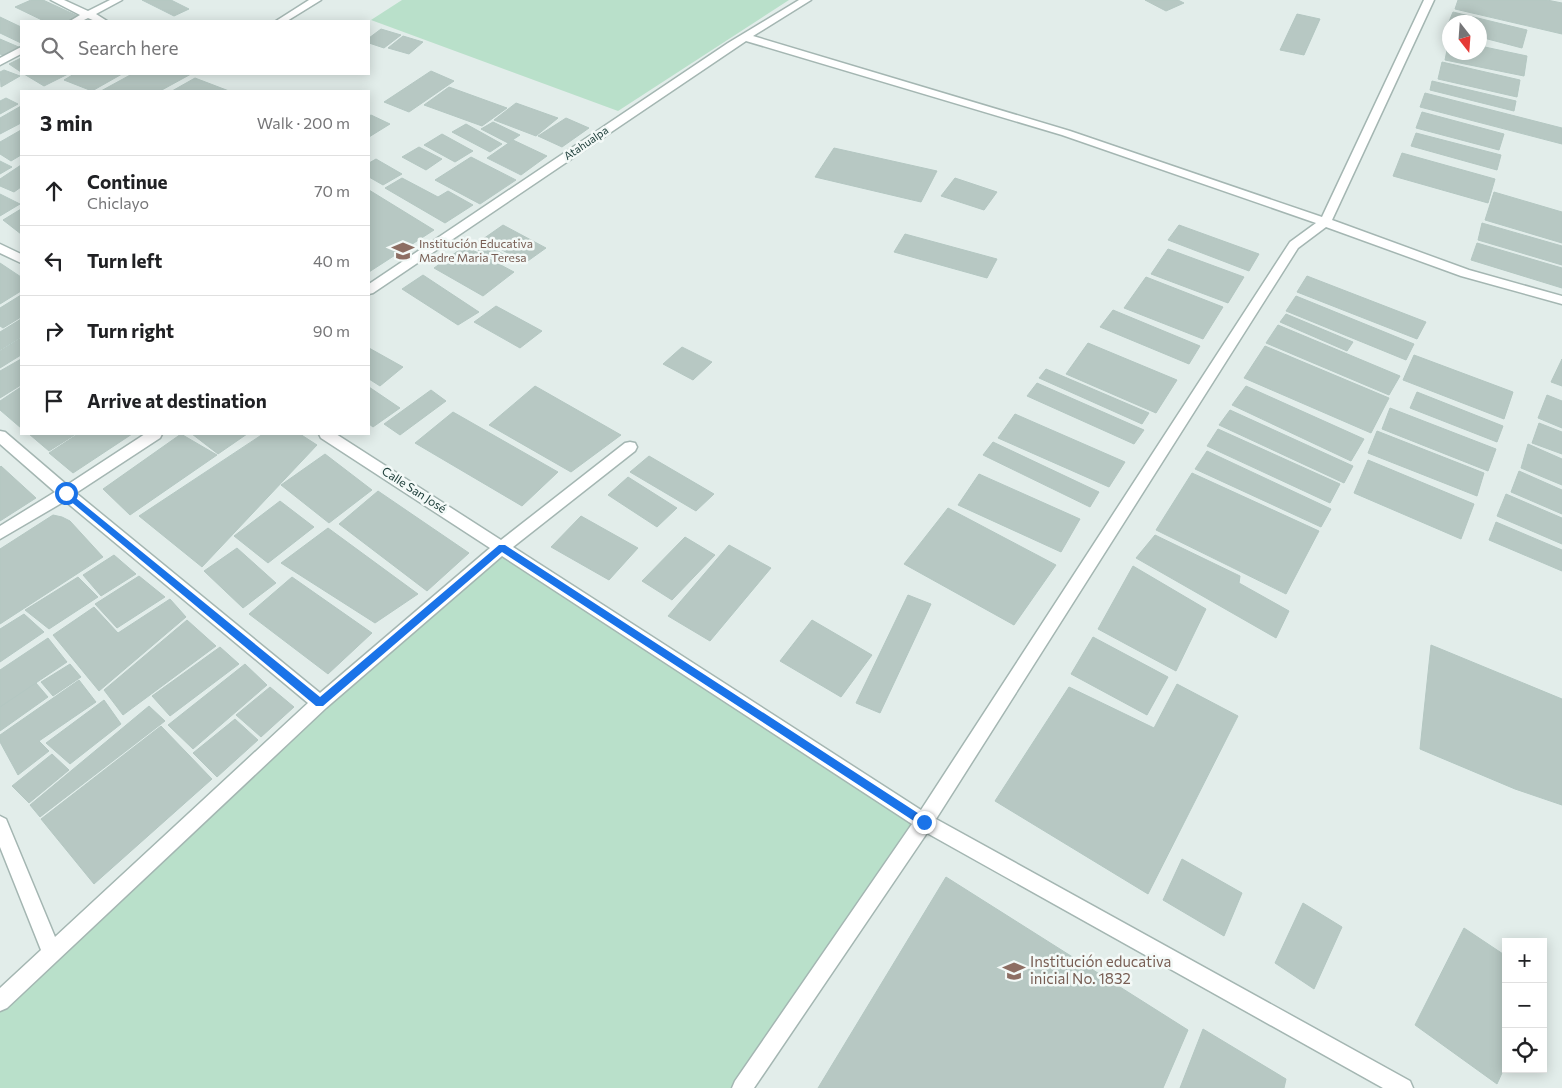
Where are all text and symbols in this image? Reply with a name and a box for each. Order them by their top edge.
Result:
north arrow [1442,15,1487,60]
search box [20,20,370,75]
icon: search [38,34,66,62]
text: Search here [78,36,178,59]
text: 3 min [40,110,93,135]
text: Walk · 200 m [257,113,350,132]
street label: Atahualpa [561,123,610,162]
text: Continue [87,170,167,193]
icon: ahead [40,177,68,205]
text: 70 m [314,181,350,200]
text: Chiclayo [87,193,149,212]
place label: Institución Educativa Madre Maria Teresa [419,236,533,264]
school or university icon: Institución Educativa Madre Maria Teresa [390,238,416,264]
icon: left [40,247,68,275]
text: Turn left [87,249,162,272]
text: 40 m [313,251,350,270]
icon: right [40,317,68,345]
text: Turn right [87,319,174,342]
text: 90 m [313,321,350,340]
icon: arrive [40,387,68,415]
text: Arrive at destination [87,389,267,412]
street label: Calle San José [379,463,449,516]
route start [55,482,78,505]
route end [913,811,936,834]
map controls [1502,938,1547,1073]
button: + [1502,938,1547,983]
place label: Institución educativa inicial No. 1832 [1030,952,1171,987]
school or university icon: Institución educativa inicial No. 1832 [1001,958,1027,984]
button: − [1502,983,1547,1028]
button: locate [1502,1028,1547,1073]

